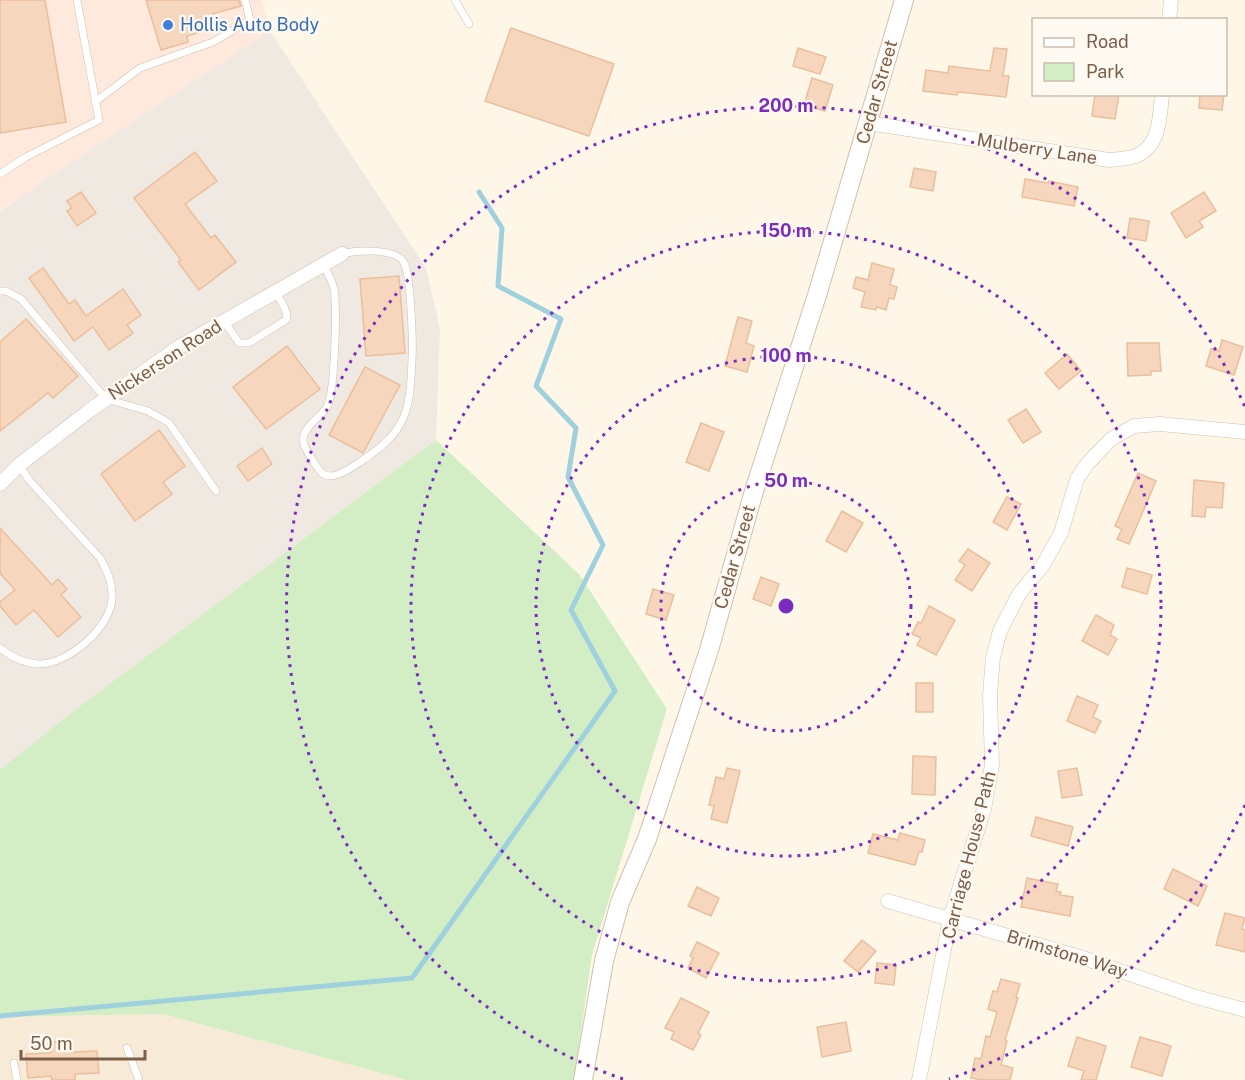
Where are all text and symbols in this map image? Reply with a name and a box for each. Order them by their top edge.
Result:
place label: Hollis Auto Body [180,14,320,35]
marker: Hollis Auto Body [161,18,175,32]
legend [1032,18,1227,96]
text: Road [1086,31,1129,52]
street label: Cedar Street [852,37,901,146]
text: Park [1086,61,1124,82]
text: 200 m [759,95,813,116]
street label: Mulberry Lane [975,129,1099,168]
text: 150 m [760,220,812,241]
street label: Nickerson Road [104,315,225,404]
text: 100 m [760,345,812,366]
text: 50 m [764,470,808,491]
street label: Cedar Street [710,502,759,611]
centre of rings [776,596,796,616]
street label: Carriage House Path [938,769,1000,941]
street label: Brimstone Way [1004,925,1130,982]
scale bar [21,1023,146,1061]
text: 50 m [30,1033,73,1054]

